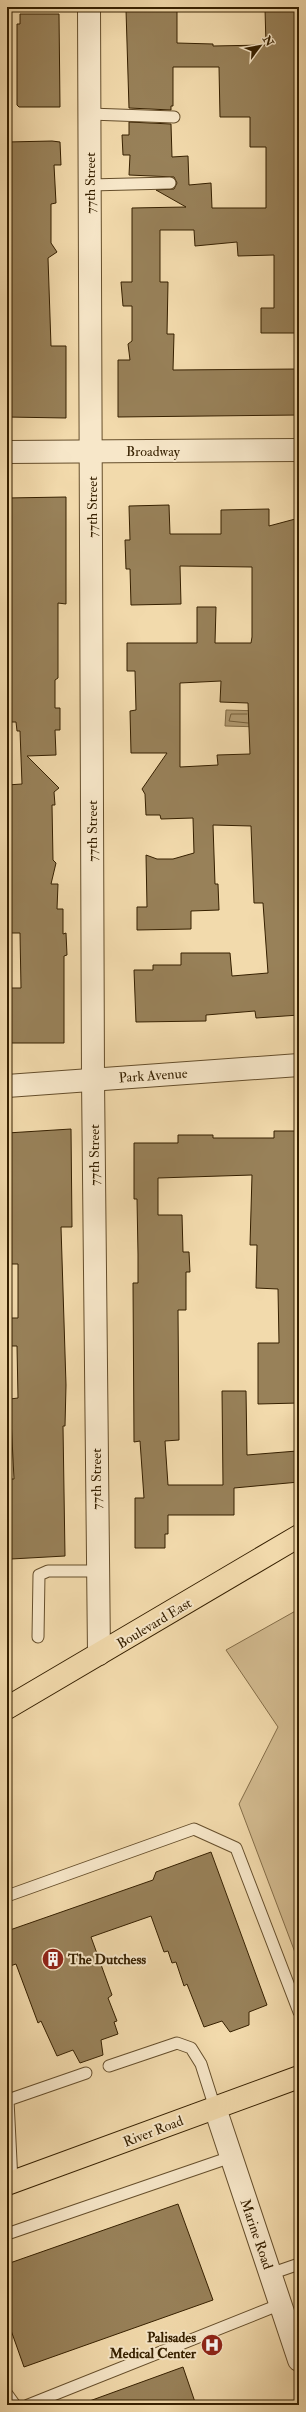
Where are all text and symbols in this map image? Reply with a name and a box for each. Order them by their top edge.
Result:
north arrow [240,26,280,66]
text: N [259,32,277,50]
street label: 77th Street [82,152,99,214]
street label: Broadway [126,443,181,461]
street label: 77th Street [84,476,101,538]
street label: 77th Street [84,800,101,862]
street label: Park Avenue [118,1065,188,1086]
street label: 77th Street [86,1124,103,1186]
street label: 77th Street [88,1448,105,1510]
street label: Boulevard East [114,1594,195,1652]
building icon: The Dutchess [40,1946,66,1972]
place label: The Dutchess [67,1951,146,1968]
street label: River Road [121,2112,186,2151]
street label: Marine Road [237,2197,277,2272]
place label: Palisades Medical Center [109,2329,197,2362]
hospital icon: Palisades Medical Center [199,2332,225,2358]

